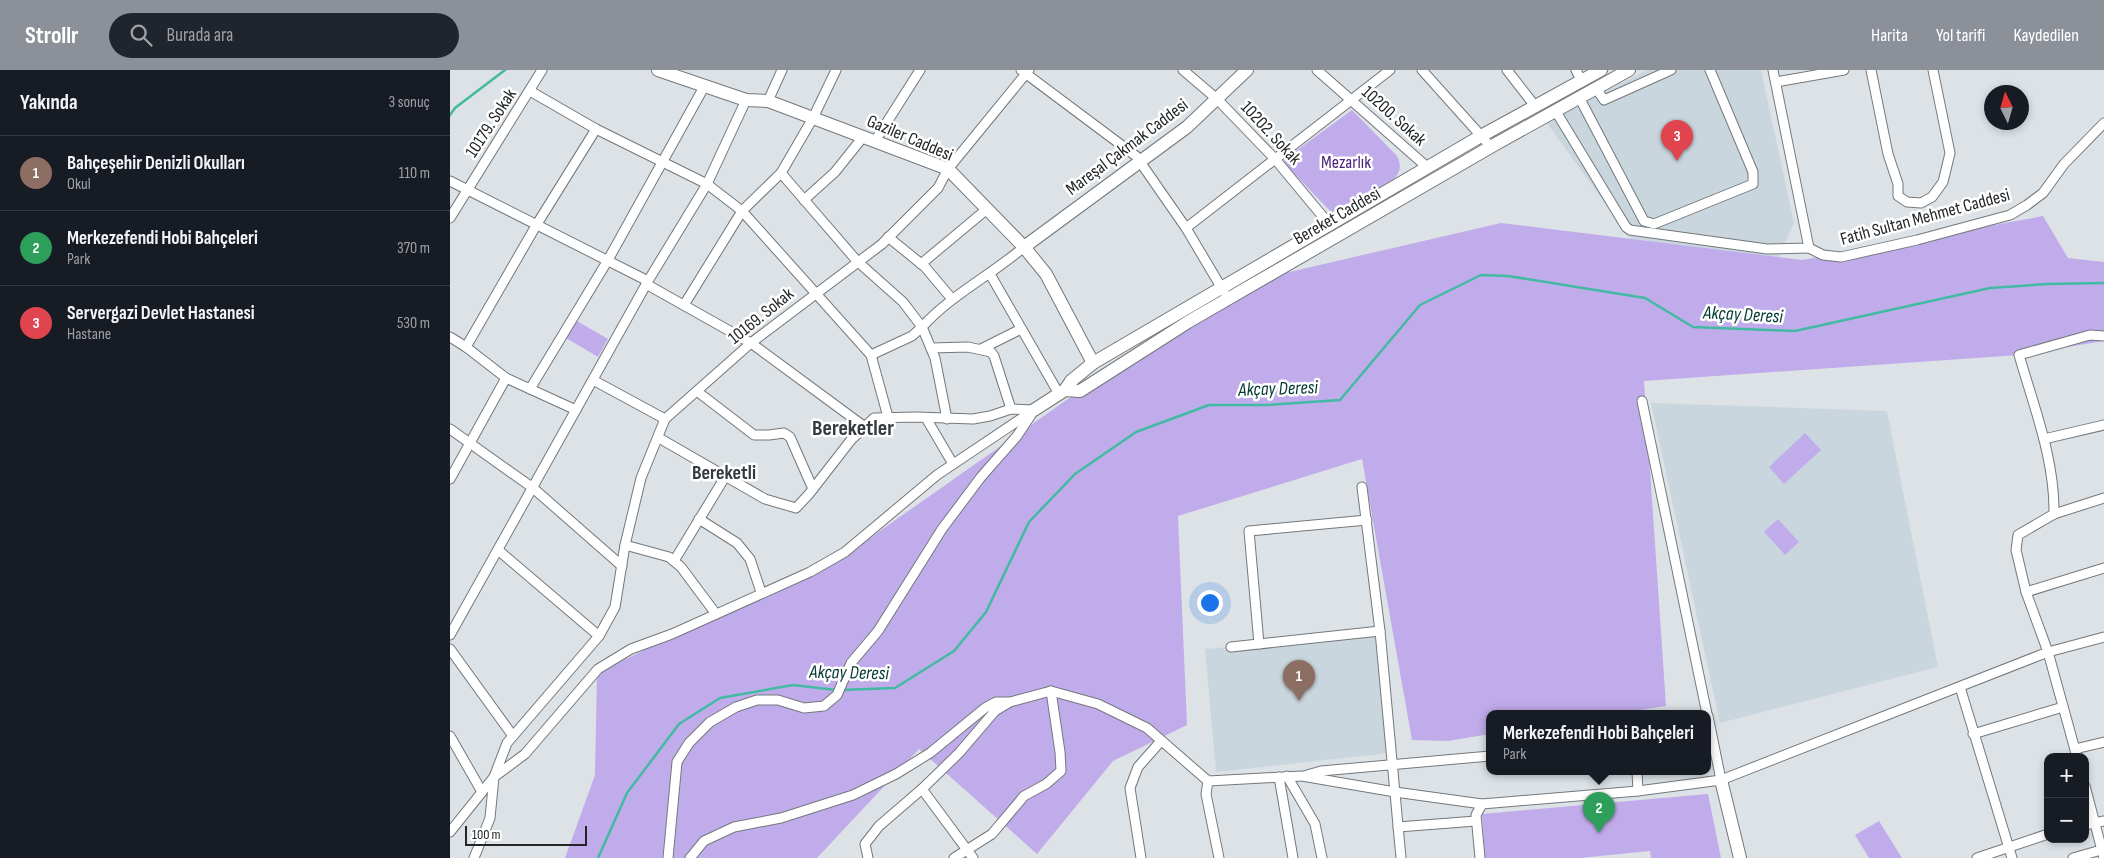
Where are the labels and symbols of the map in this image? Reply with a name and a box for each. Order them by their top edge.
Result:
street label: 10200. Sokak [1357,82,1431,150]
street label: 10179. Sokak [461,85,521,161]
north arrow [1984,85,2029,130]
street label: Mareşal Çakmak Caddesi [1062,94,1192,200]
street label: 10202. Sokak [1236,97,1306,169]
street label: Gaziler Caddesi [864,110,956,166]
pin: 3 [1661,120,1693,161]
park label: Mezarlık [1321,152,1371,173]
street label: Bereket Caddesi [1290,183,1384,249]
street label: Fatih Sultan Mehmet Caddesi [1838,184,2012,250]
street label: 10169. Sokak [724,283,798,349]
water label: Akçay Deresi [1702,301,1784,329]
water label: Akçay Deresi [1237,376,1319,402]
district label: Bereketler [812,415,894,442]
district label: Bereketli [692,461,756,485]
your location [1197,590,1223,616]
pin: 1 [1283,660,1315,701]
water label: Akçay Deresi [808,661,889,685]
pin: 2 [1583,792,1615,833]
scale bar [465,823,588,846]

